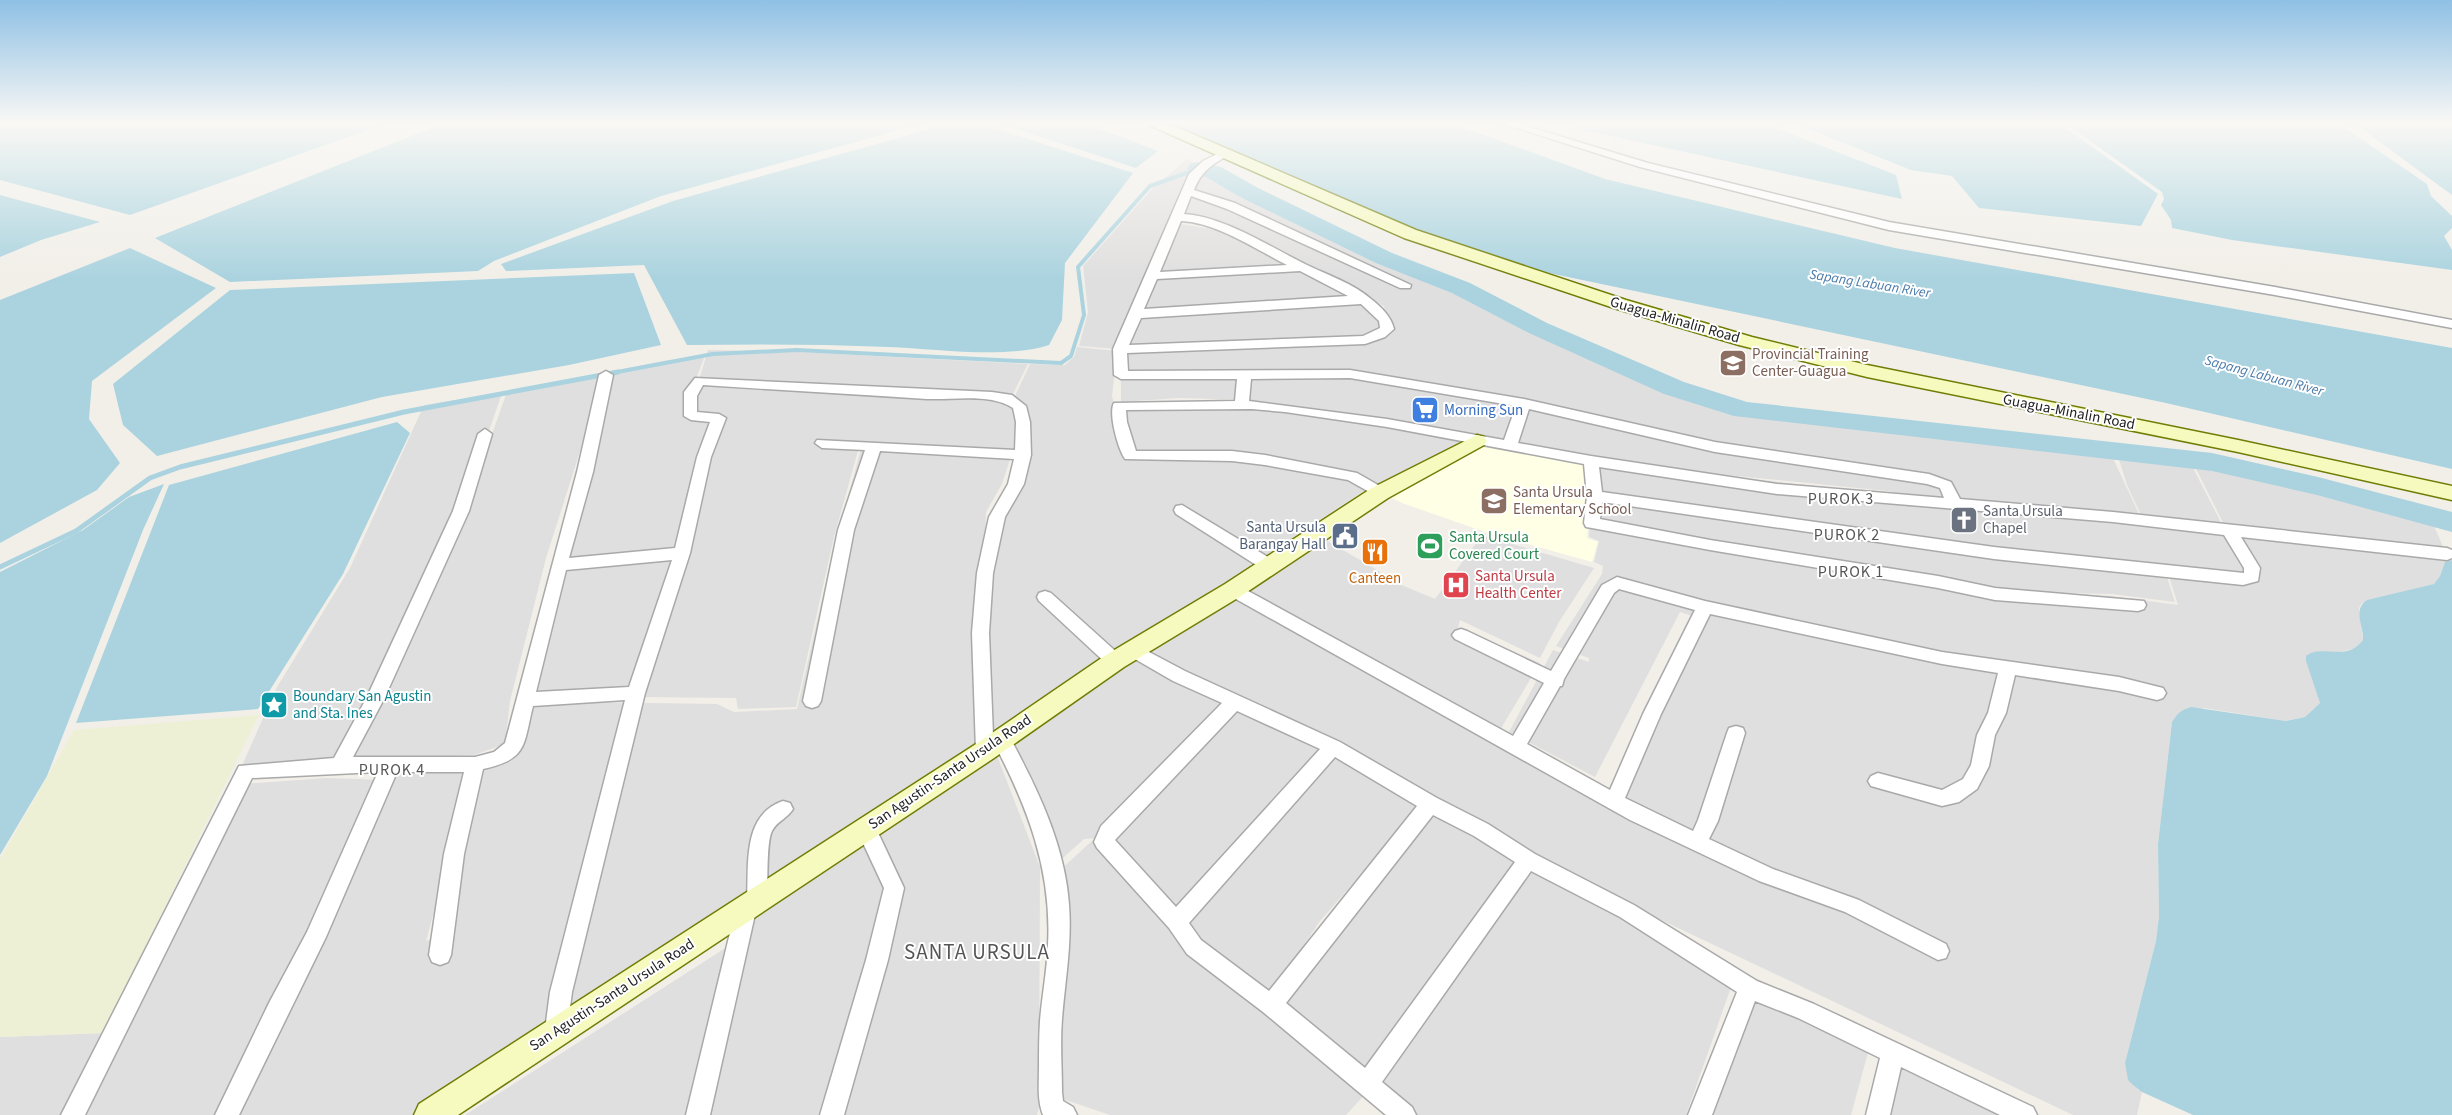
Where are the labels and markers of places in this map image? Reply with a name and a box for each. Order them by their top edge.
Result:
place label: Provincial Training Center-Guagua [1752,344,1869,382]
school or university icon: Provincial Training Center-Guagua [1718,348,1748,378]
supermarket icon: Morning Sun [1410,395,1440,425]
place label: Morning Sun [1444,400,1523,421]
place label: Santa Ursula Elementary School [1513,482,1631,520]
school or university icon: Santa Ursula Elementary School [1479,486,1509,516]
place label: Santa Ursula Chapel [1983,501,2063,539]
church icon: Santa Ursula Chapel [1949,505,1979,535]
place label: Santa Ursula Barangay Hall [1239,517,1326,555]
public building icon: Santa Ursula Barangay Hall [1330,521,1360,551]
place label: Santa Ursula Covered Court [1449,527,1539,565]
sports icon: Santa Ursula Covered Court [1415,531,1445,561]
restaurant icon: Canteen [1360,537,1390,567]
place label: Santa Ursula Health Center [1475,566,1562,604]
place label: Canteen [1349,568,1401,589]
hospital icon: Santa Ursula Health Center [1441,570,1471,600]
place label: Boundary San Agustin and Sta. Ines [293,686,431,724]
place icon: Boundary San Agustin and Sta. Ines [259,690,289,720]

